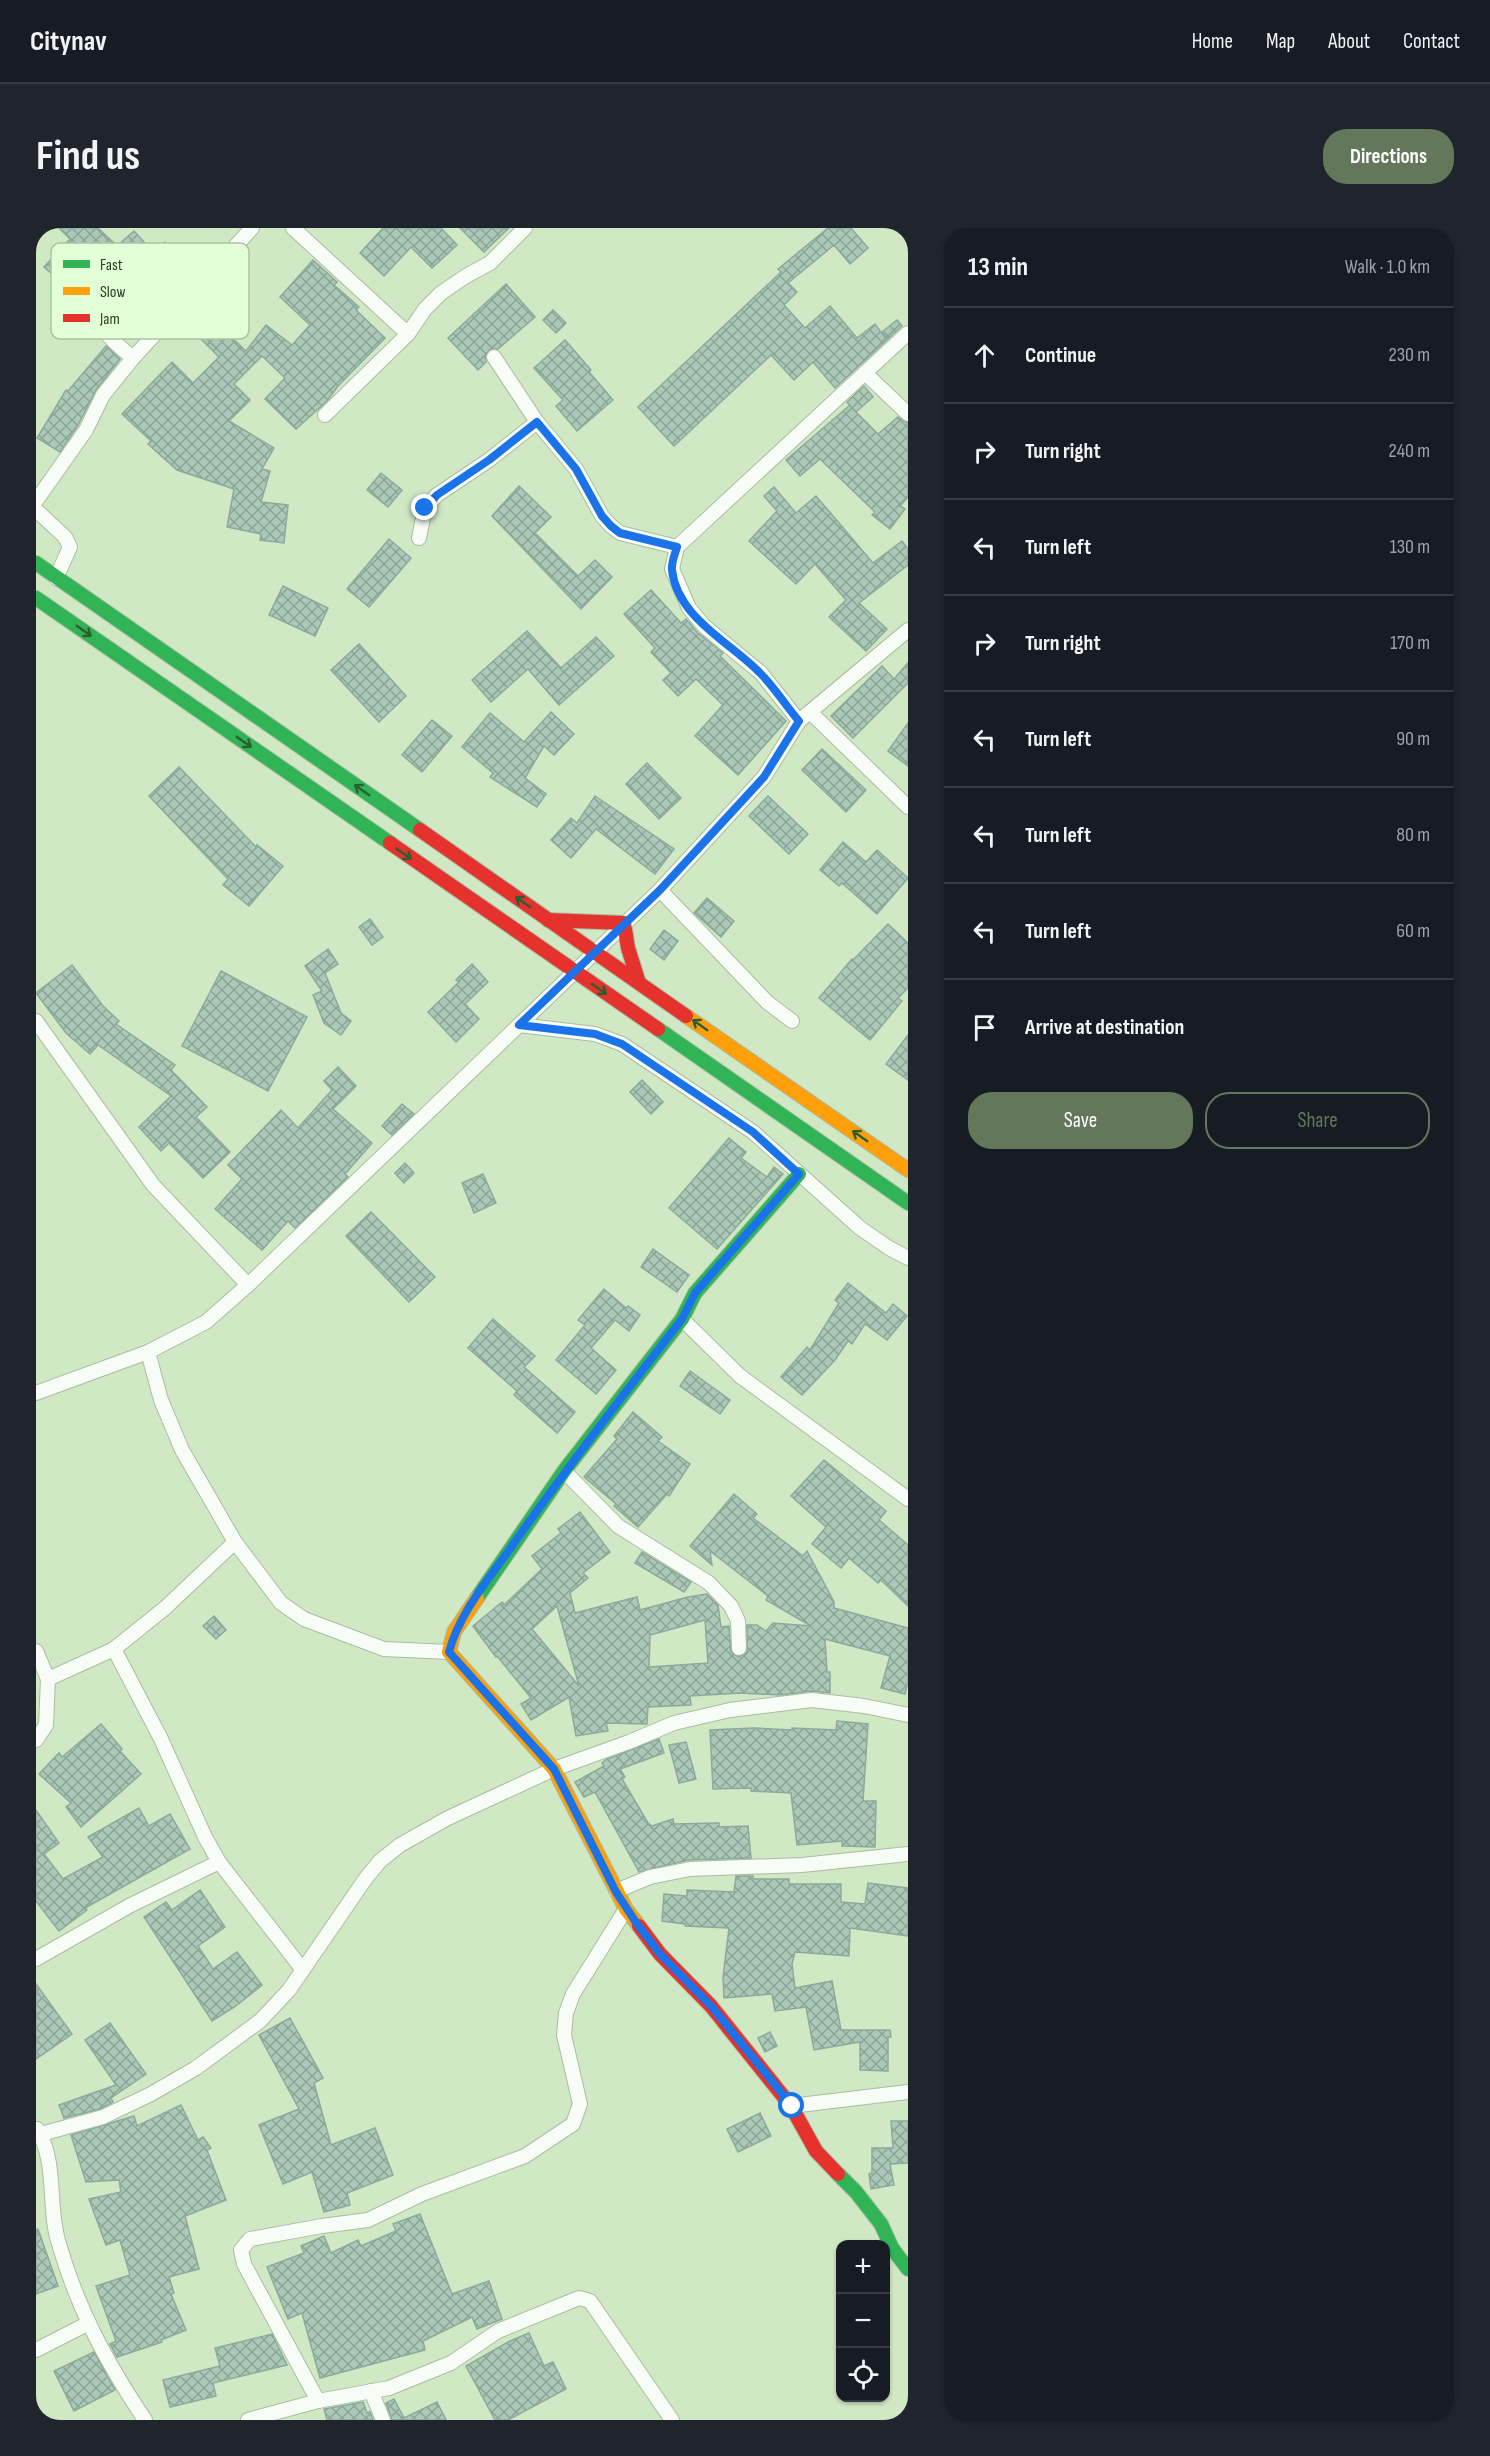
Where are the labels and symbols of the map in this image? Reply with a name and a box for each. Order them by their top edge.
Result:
legend [51,243,249,339]
text: Fast [100,256,123,275]
text: Slow [100,283,125,302]
text: Jam [99,310,120,329]
route end [411,494,437,520]
one-way arrow [75,625,92,637]
one-way arrow [236,736,252,748]
one-way arrow [355,784,371,796]
one-way arrow [396,848,412,860]
one-way arrow [515,896,531,908]
one-way arrow [590,983,607,995]
one-way arrow [692,1019,709,1031]
one-way arrow [852,1130,869,1142]
route start [778,2092,804,2118]

